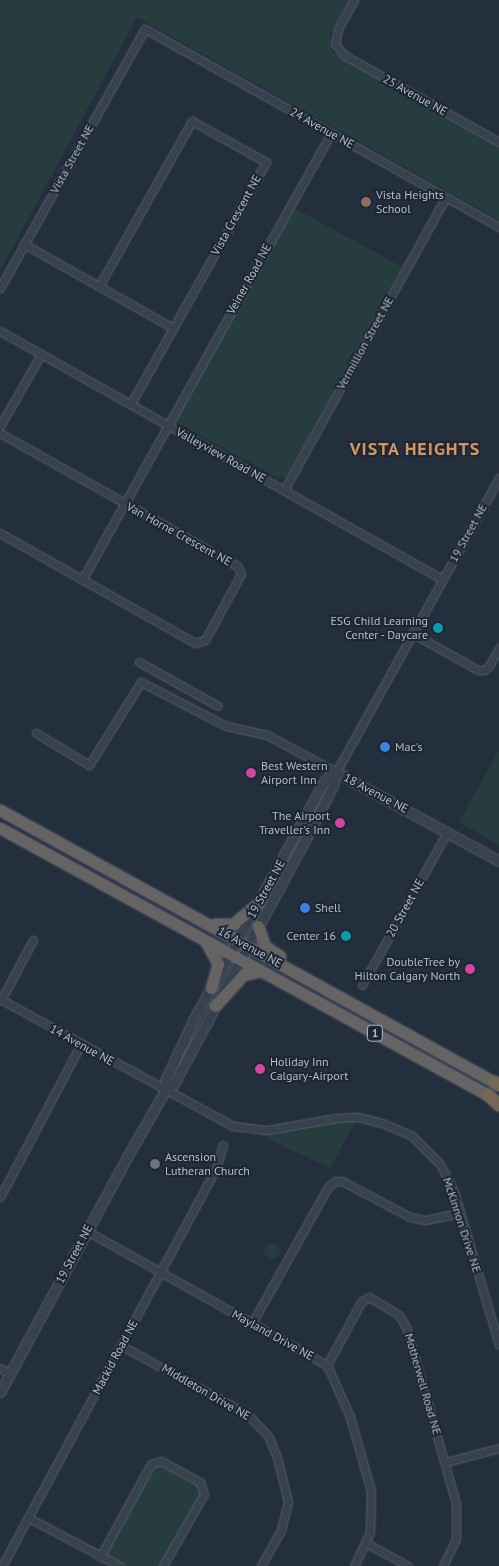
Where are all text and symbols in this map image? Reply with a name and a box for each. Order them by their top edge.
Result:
street label: 25 Avenue NE [380,71,450,119]
street label: 24 Avenue NE [287,104,357,152]
street label: Vista Street NE [47,122,97,196]
street label: Vista Crescent NE [208,172,264,258]
place label: Vista Heights School [376,188,444,216]
marker: Vista Heights School [360,196,372,208]
street label: Veiner Road NE [224,241,274,317]
street label: Vermillion Street NE [333,294,397,392]
street label: Valleyview Road NE [173,424,269,486]
district label: VISTA HEIGHTS [348,438,482,460]
street label: Van Horne Crescent NE [124,499,234,569]
street label: 19 Street NE [446,501,490,565]
place label: ESG Child Learning Center - Daycare [330,614,428,642]
marker: ESG Child Learning Center - Daycare [432,622,444,634]
place label: Mac's [395,740,423,754]
marker: Mac's [379,741,391,753]
place label: Best Western Airport Inn [261,759,328,787]
marker: Best Western Airport Inn [245,767,257,779]
street label: 18 Avenue NE [341,770,411,816]
place label: The Airport Traveller's Inn [259,809,330,837]
marker: The Airport Traveller's Inn [334,817,346,829]
street label: 19 Street NE [244,857,288,921]
street label: 20 Street NE [383,876,427,940]
place label: Shell [315,901,341,915]
marker: Shell [299,902,311,914]
street label: 16 Avenue NE [215,923,285,971]
place label: Center 16 [287,929,336,943]
marker: Center 16 [340,930,352,942]
place label: DoubleTree by Hilton Calgary North [354,955,460,983]
marker: DoubleTree by Hilton Calgary North [464,963,476,975]
street label: 14 Avenue NE [47,1021,117,1069]
road number: 1 [366,1024,384,1042]
place label: Holiday Inn Calgary-Airport [270,1055,348,1083]
marker: Holiday Inn Calgary-Airport [254,1063,266,1075]
place label: Ascension Lutheran Church [165,1150,250,1178]
marker: Ascension Lutheran Church [149,1158,161,1170]
street label: McKinnon Drive NE [440,1176,484,1274]
street label: 19 Street NE [52,1222,96,1286]
street label: Mayland Drive NE [230,1307,316,1363]
street label: Mackid Road NE [89,1317,141,1397]
street label: Motherwell Road NE [402,1332,444,1436]
street label: Middleton Drive NE [159,1361,253,1423]

